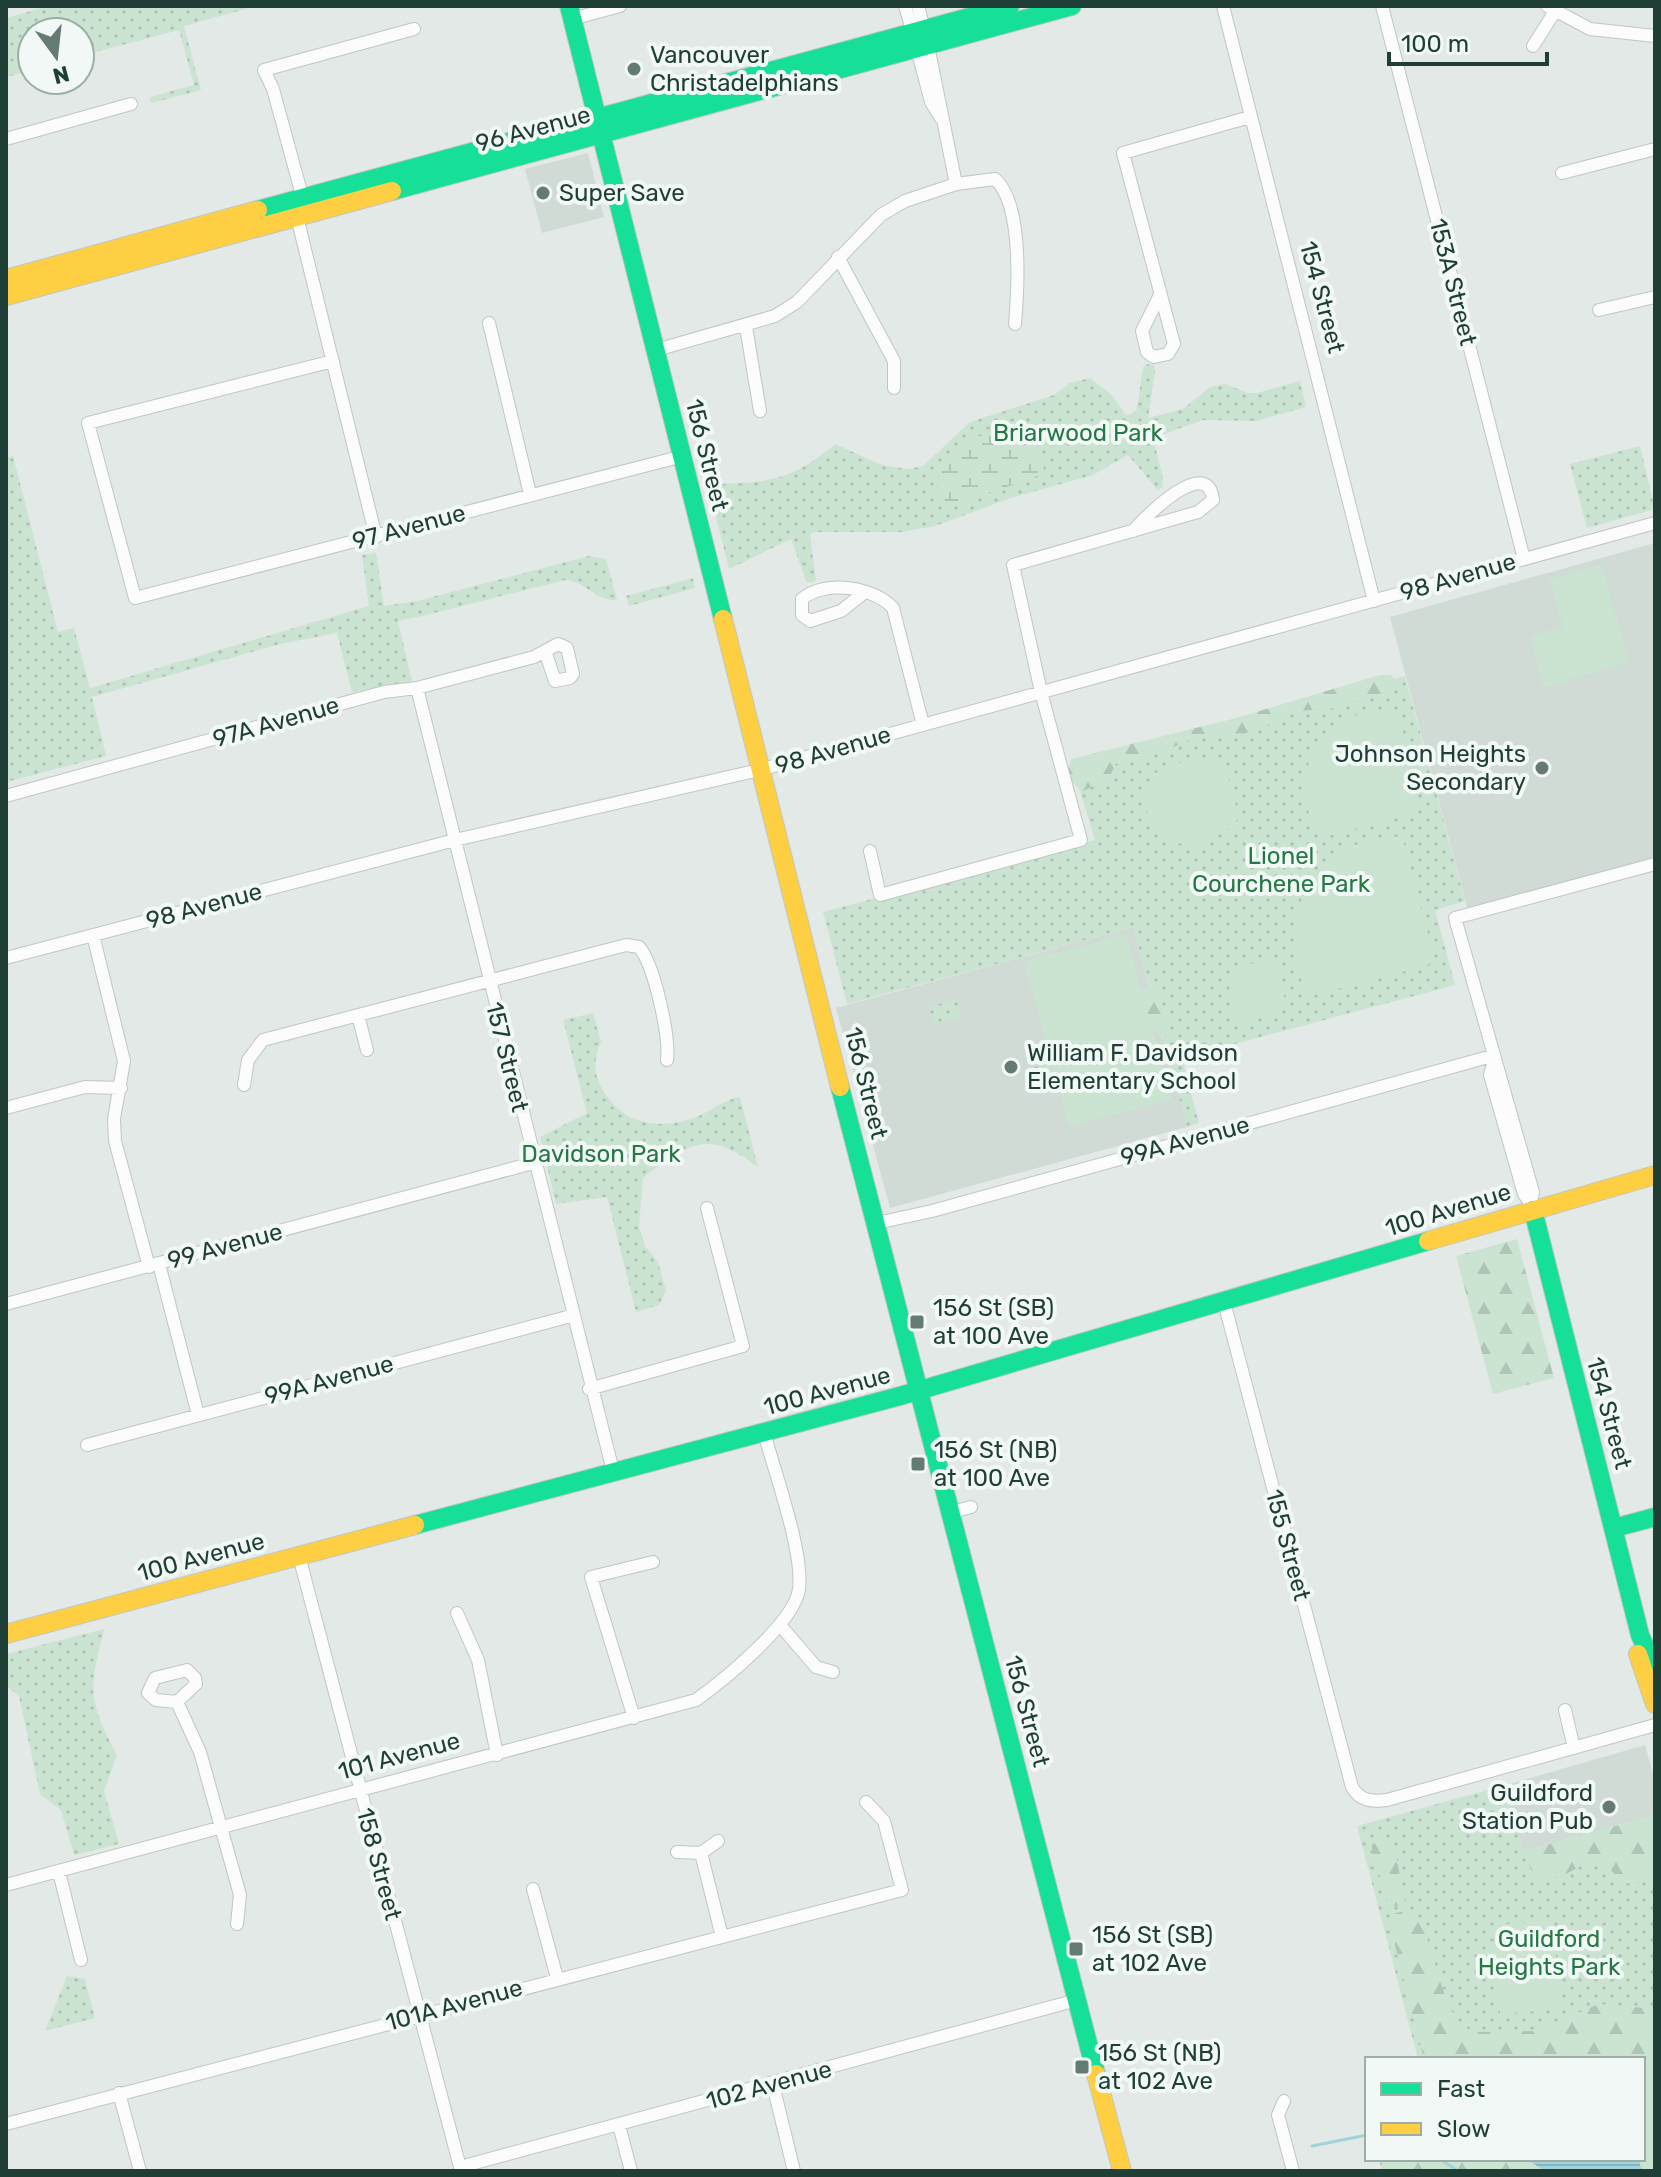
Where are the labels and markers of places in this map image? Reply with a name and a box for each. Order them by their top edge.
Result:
place label: Vancouver Christadelphians [650,41,839,97]
marker: Vancouver Christadelphians [625,60,643,78]
place label: Super Save [559,179,685,207]
marker: Super Save [534,184,552,202]
place label: Johnson Heights Secondary [1335,740,1526,796]
marker: Johnson Heights Secondary [1533,759,1551,777]
place label: William F. Davidson Elementary School [1027,1039,1238,1095]
marker: William F. Davidson Elementary School [1002,1058,1020,1076]
place label: 156 St (SB) at 100 Ave [933,1294,1054,1350]
marker: 156 St (SB) at 100 Ave [908,1313,926,1331]
place label: 156 St (NB) at 100 Ave [934,1436,1057,1492]
marker: 156 St (NB) at 100 Ave [909,1455,927,1473]
place label: Guildford Station Pub [1462,1779,1593,1835]
marker: Guildford Station Pub [1600,1798,1618,1816]
place label: 156 St (SB) at 102 Ave [1092,1921,1213,1977]
marker: 156 St (SB) at 102 Ave [1067,1940,1085,1958]
place label: 156 St (NB) at 102 Ave [1098,2039,1221,2095]
marker: 156 St (NB) at 102 Ave [1073,2058,1091,2076]

